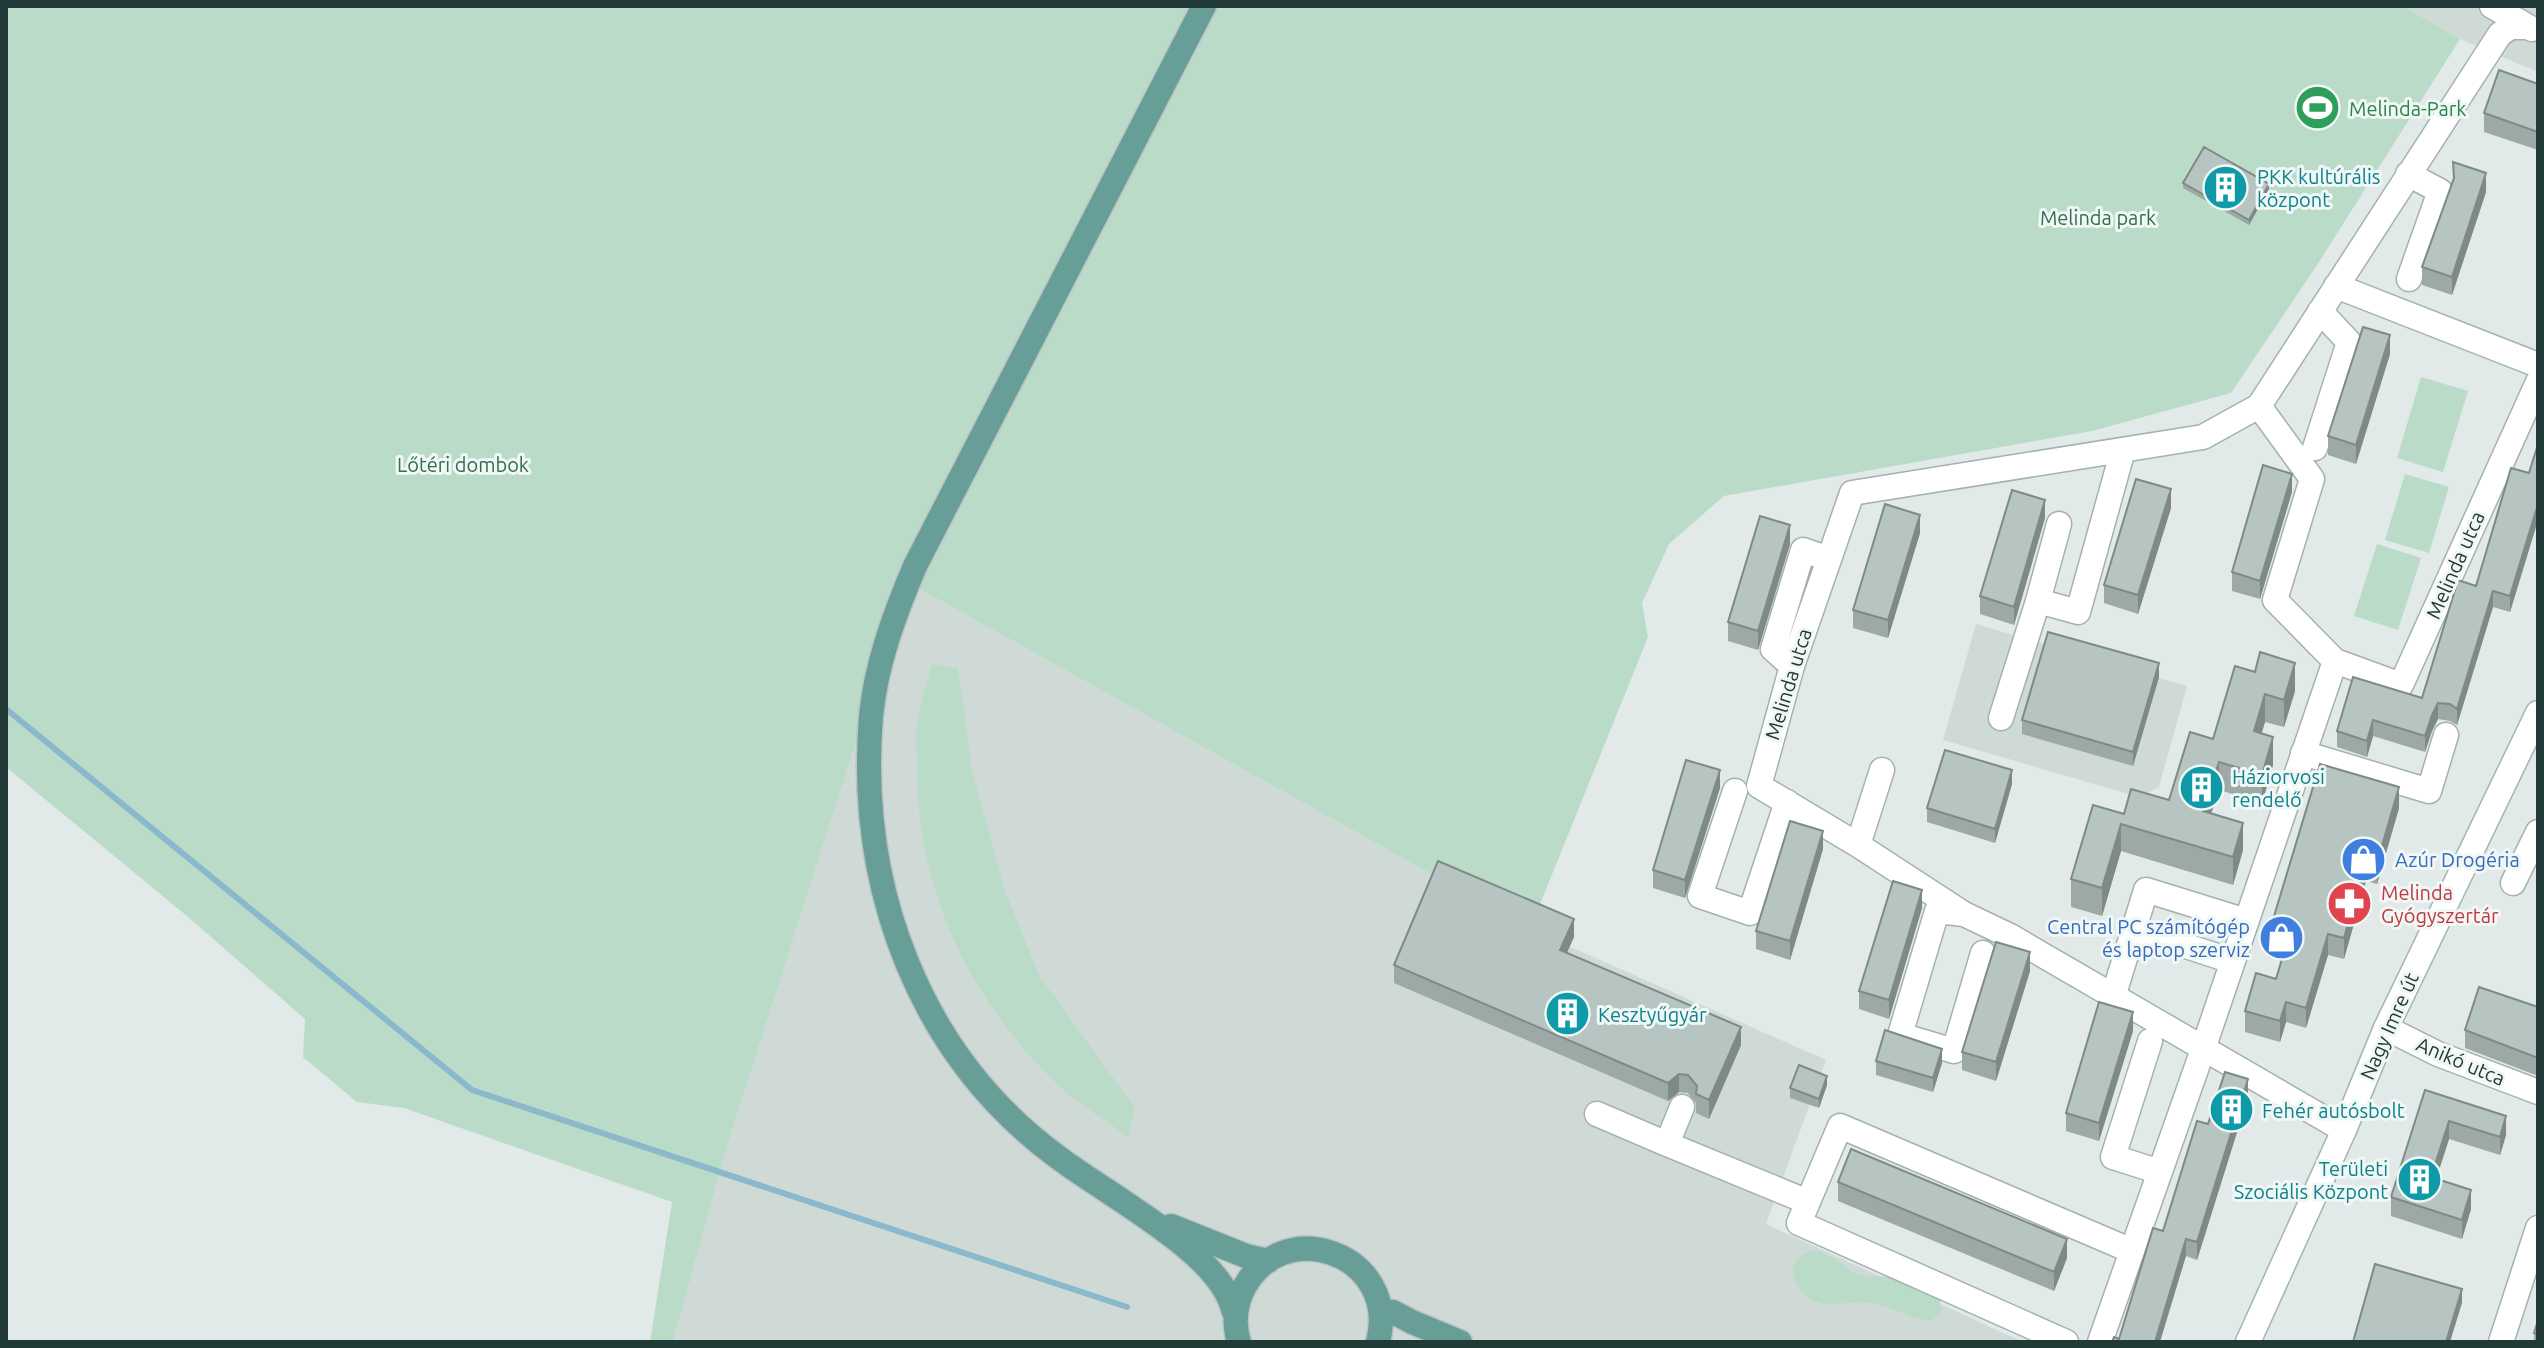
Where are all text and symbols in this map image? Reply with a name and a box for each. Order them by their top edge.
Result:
sports icon: Melinda-Park [2294,84,2342,132]
place label: Melinda-Park [2349,97,2466,120]
building icon: PKK kultúrális központ [2202,164,2250,212]
place label: PKK kultúrális központ [2257,165,2381,211]
park label: Melinda park [2040,206,2156,229]
park label: Lőtéri dombok [397,453,529,476]
street label: Melinda utca [2421,508,2489,622]
street label: Melinda utca [1760,626,1816,742]
building icon: Háziorvosi rendelő [2177,763,2225,811]
place label: Háziorvosi rendelő [2232,765,2325,811]
shop icon: Azúr Drogéria [2340,835,2388,883]
place label: Azúr Drogéria [2395,848,2520,871]
pharmacy icon: Melinda Gyógyszertár [2326,880,2374,928]
place label: Melinda Gyógyszertár [2381,881,2499,927]
shop icon: Central PC számítógép és laptop szerviz [2257,914,2305,962]
place label: Central PC számítógép és laptop szerviz [2047,915,2250,961]
street label: Nagy Imre út [2355,969,2423,1083]
building icon: Kesztyűgyár [1543,990,1591,1038]
place label: Kesztyűgyár [1598,1003,1707,1026]
street label: Anikó utca [2413,1032,2509,1090]
building icon: Fehér autósbolt [2207,1086,2255,1134]
place label: Fehér autósbolt [2262,1099,2405,1122]
building icon: Területi Szociális Központ [2395,1156,2443,1204]
place label: Területi Szociális Központ [2234,1157,2388,1203]

